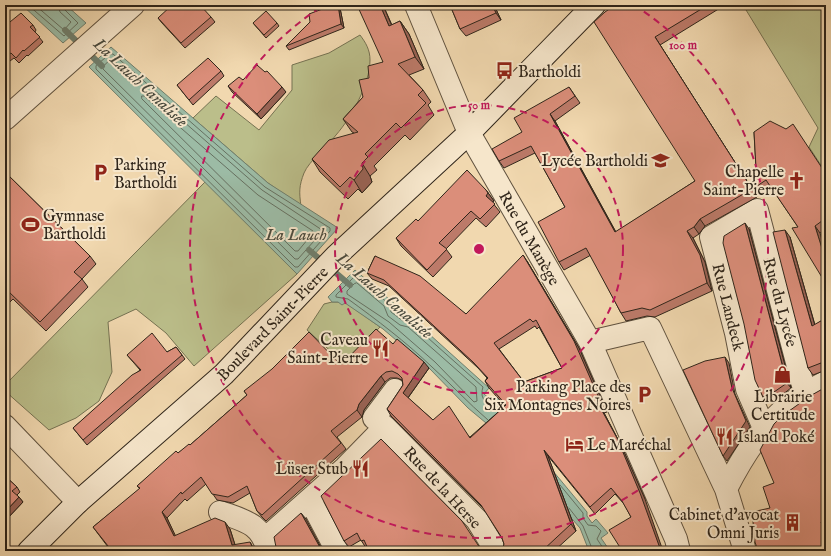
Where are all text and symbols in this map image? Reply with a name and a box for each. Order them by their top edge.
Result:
water label: La Lauch Canalisée [88,33,192,132]
text: 100 m [669,38,698,53]
bus stop icon: Bartholdi [495,61,515,81]
place label: Bartholdi [518,63,581,83]
text: 50 m [468,98,491,113]
school or university icon: Lycée Bartholdi [651,150,671,170]
place label: Lycée Bartholdi [541,152,648,172]
place label: Parking Bartholdi [114,156,177,194]
parking icon: Parking Bartholdi [91,163,111,183]
place label: Chapelle Saint-Pierre [703,163,784,201]
church icon: Chapelle Saint-Pierre [787,170,807,190]
street label: Rue du Manège [493,188,563,290]
place label: Gymnase Bartholdi [43,207,106,245]
sports icon: Gymnase Bartholdi [20,214,40,234]
water label: La Lauch [264,225,327,246]
centre of rings [472,242,486,256]
water label: La Lauch Canalisée [331,248,437,344]
street label: Rue du Lycée [758,256,801,349]
street label: Rue Landeck [707,262,748,354]
street label: Boulevard Saint-Pierre [214,263,333,386]
place label: Caveau Saint-Pierre [287,331,368,369]
restaurant icon: Caveau Saint-Pierre [371,338,391,358]
shop icon: Librairie Certitude [773,365,793,385]
place label: Parking Place des Six Montagnes Noires [484,378,631,416]
parking icon: Parking Place des Six Montagnes Noires [634,385,654,405]
place label: Librairie Certitude [751,388,815,426]
restaurant icon: Island Poké [714,426,734,446]
place label: Island Poké [737,428,815,448]
hotel icon: Le Maréchal [564,434,584,454]
place label: Le Maréchal [587,436,672,456]
street label: Rue de la Herse [398,443,485,534]
restaurant icon: Lüser Stub [351,458,371,478]
place label: Lüser Stub [275,460,348,480]
place label: Cabinet d'avocat Omni Juris [669,506,780,544]
building icon: Cabinet d'avocat Omni Juris [782,513,802,533]

